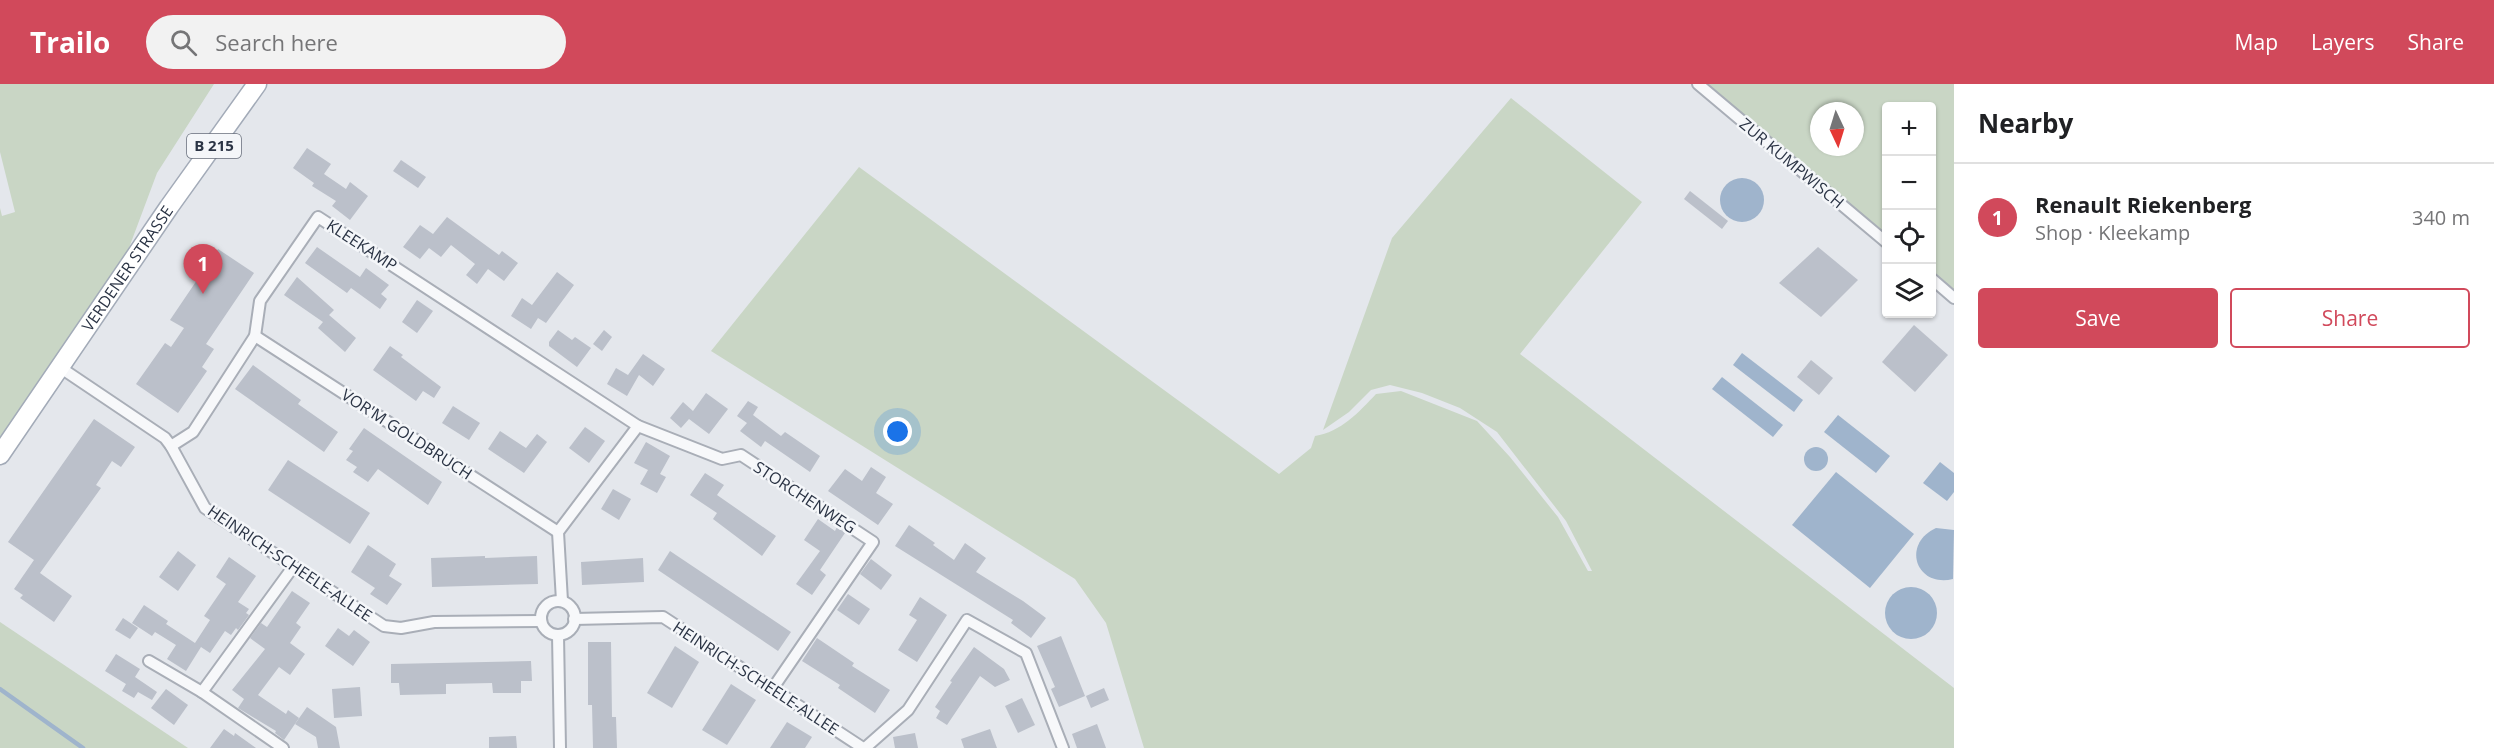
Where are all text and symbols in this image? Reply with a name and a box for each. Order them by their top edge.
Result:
search box [146,15,566,69]
text: Trailo [30,23,110,61]
icon: search [167,26,200,59]
text: Search here [215,27,338,57]
text: Map [2235,28,2278,56]
text: Layers [2311,28,2375,56]
text: Share [2408,28,2464,56]
north arrow [1810,102,1864,156]
map controls [1882,102,1936,318]
button: + [1882,102,1936,156]
text: Nearby [1978,105,2073,141]
street label: ZUR KUMPWISCH [1735,113,1849,213]
road number: B 215 [187,134,241,158]
button: − [1882,156,1936,210]
text: Renault Riekenberg [2035,189,2251,219]
street label: VERDENER STRASSE [77,201,178,336]
text: 1 [1992,204,2003,231]
text: 340 m [2412,204,2470,231]
button: locate [1882,210,1936,264]
street label: KLEEKAMP [323,214,401,276]
text: Shop · Kleekamp [2035,219,2190,246]
pin: 1 [184,244,222,294]
button: layers [1882,264,1936,318]
button: Save [1978,288,2218,348]
button: Share [2230,288,2470,348]
street label: VOR'M GOLDBRUCH [337,383,477,485]
your location [883,417,912,446]
street label: STORCHENWEG [750,456,860,538]
street label: HEINRICH-SCHEELE-ALLEE [203,500,377,626]
street label: HEINRICH-SCHEELE-ALLEE [669,616,843,740]

